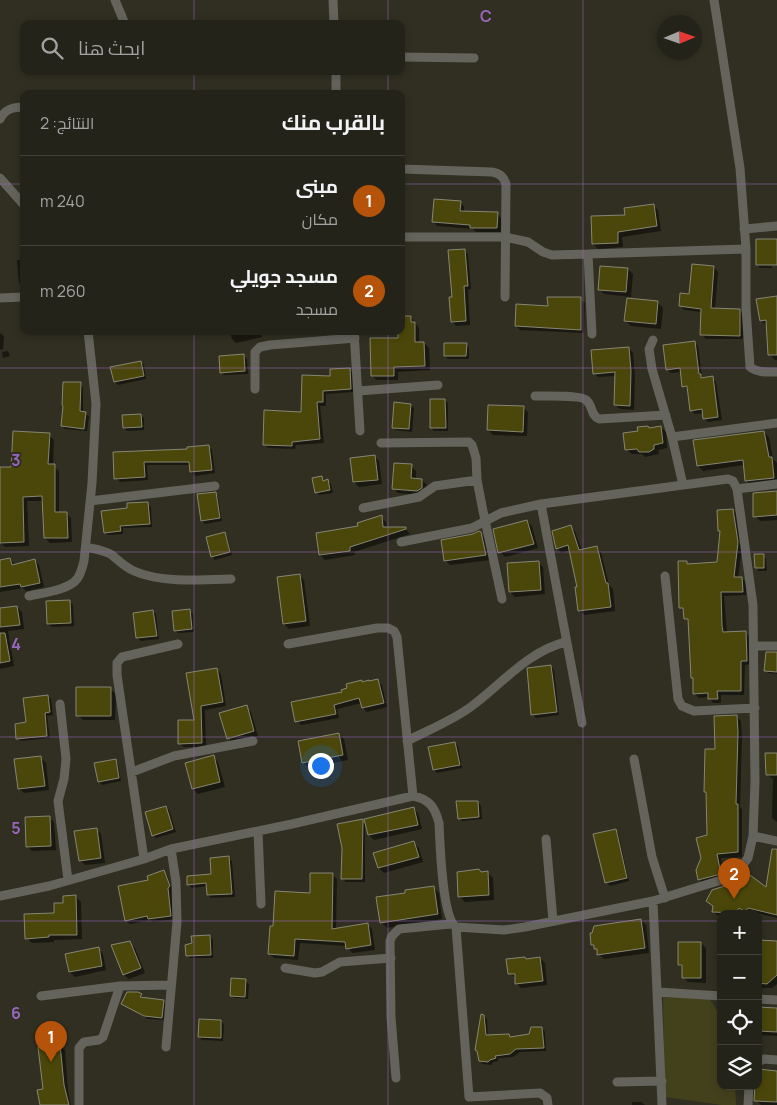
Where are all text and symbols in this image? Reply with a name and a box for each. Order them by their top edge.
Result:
text: C [480,5,492,27]
north arrow [657,15,702,60]
search box [20,20,405,75]
icon: search [38,34,66,62]
text: ابحث هنا [78,35,145,61]
text: بالقرب منك [282,108,385,136]
text: النتائج: 2 [40,112,94,134]
text: مبنى [296,173,338,199]
text: 240 m [40,190,85,212]
text: 1 [366,190,373,212]
text: مكان [302,208,338,230]
text: مسجد جويلي [230,263,338,289]
text: 260 m [40,280,86,302]
text: 2 [364,280,374,302]
text: مسجد [296,298,338,320]
text: 3 [11,449,21,471]
text: 4 [11,633,21,655]
your location [308,753,334,779]
text: 5 [11,817,21,839]
pin: 2 [718,858,750,899]
map controls [717,910,762,1090]
button: + [717,910,762,955]
button: − [717,955,762,1000]
button: locate [717,1000,762,1045]
text: 6 [11,1002,21,1024]
pin: 1 [35,1021,67,1062]
button: layers [717,1045,762,1090]

